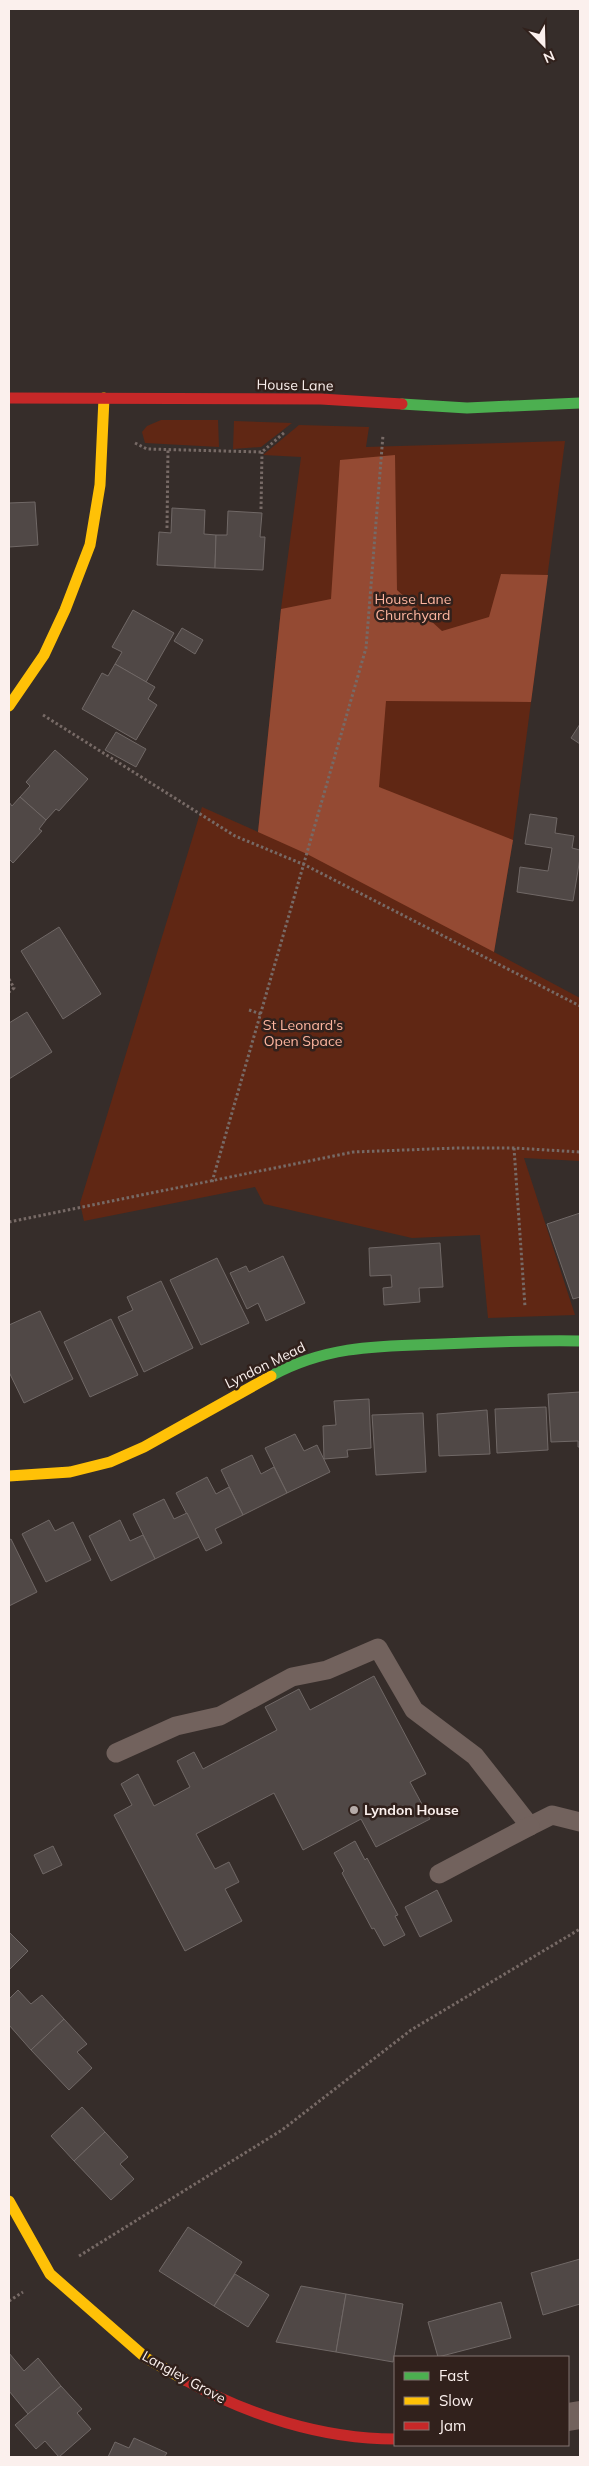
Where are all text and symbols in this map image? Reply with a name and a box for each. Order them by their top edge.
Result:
north arrow [519,20,569,70]
text: N [541,47,557,67]
street label: House Lane [256,375,334,395]
park label: House Lane Churchyard [375,590,451,624]
park label: St Leonard's Open Space [263,1016,343,1050]
street label: Lyndon Mead [222,1338,308,1392]
place label: Lyndon House [364,1801,459,1819]
marker: Lyndon House [348,1804,360,1816]
street label: Langley Grove [139,2347,229,2407]
legend [394,2356,569,2446]
text: Fast [439,2366,469,2385]
text: Slow [439,2391,473,2410]
text: Jam [439,2416,466,2435]

